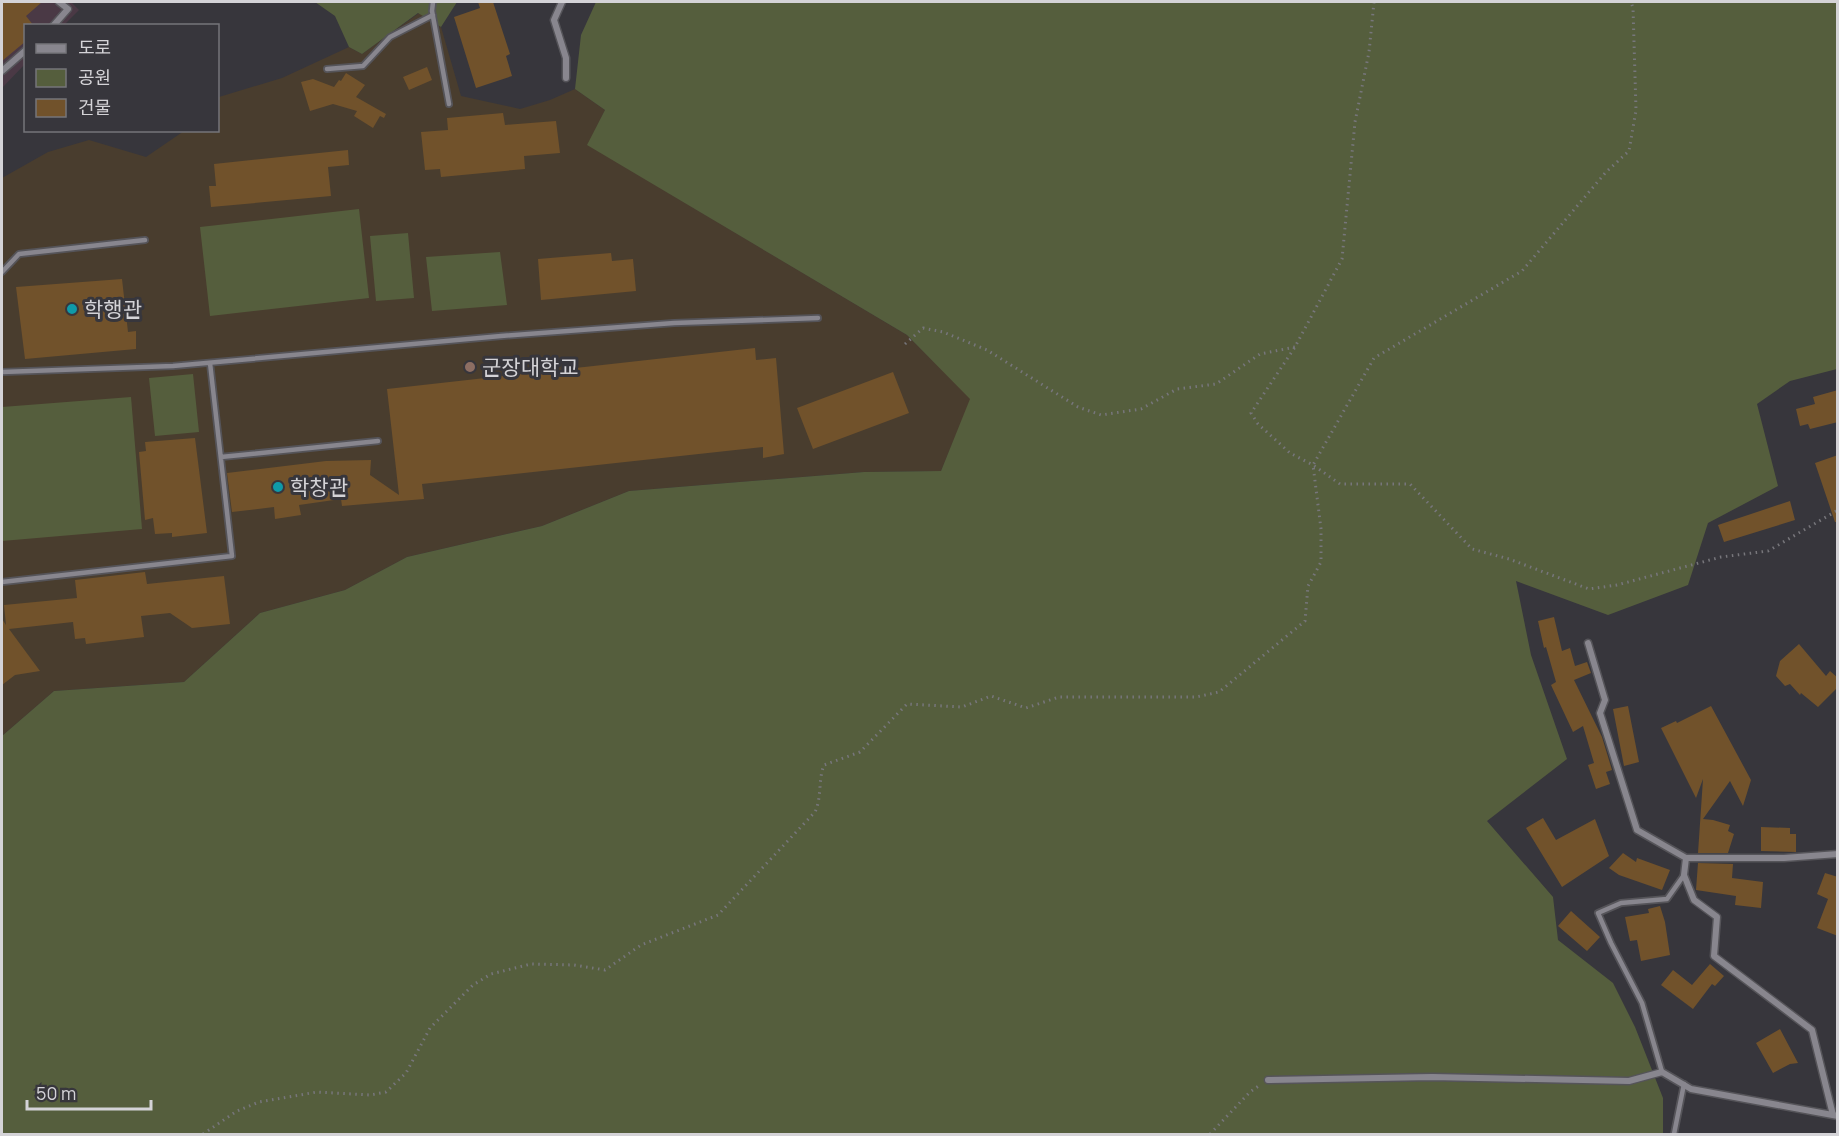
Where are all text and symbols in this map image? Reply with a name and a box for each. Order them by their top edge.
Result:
legend [24,24,219,132]
text: 도로 [78,35,111,59]
text: 공원 [78,65,111,89]
text: 건물 [78,95,111,119]
place label: 학행관 [84,295,142,323]
marker: 학행관 [65,302,79,316]
place label: 군장대학교 [482,353,579,381]
marker: 군장대학교 [463,360,477,374]
place label: 학창관 [290,473,348,501]
marker: 학창관 [271,480,285,494]
scale bar [27,1073,152,1111]
text: 50 m [36,1081,76,1105]

